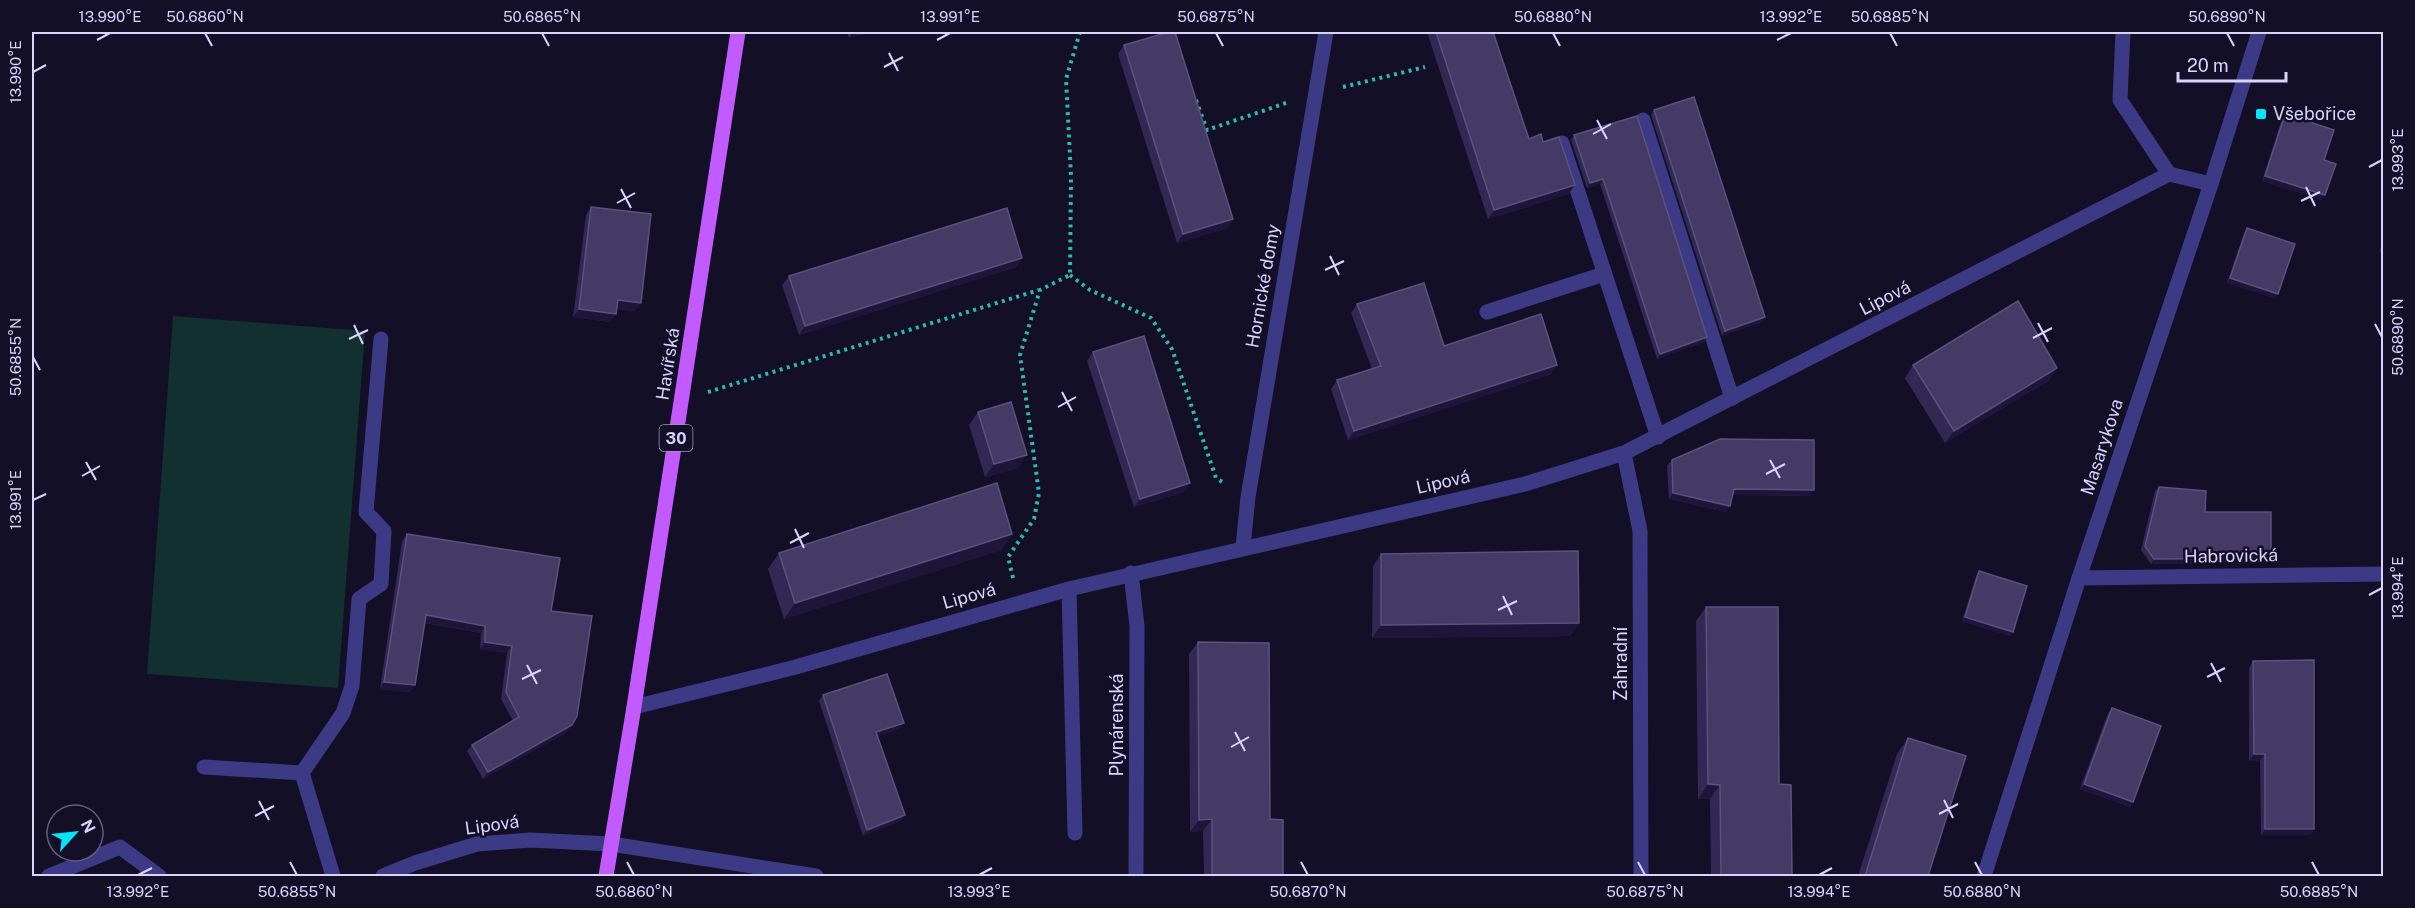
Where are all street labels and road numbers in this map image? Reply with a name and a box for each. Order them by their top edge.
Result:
street label: Hornické domy [1241,222,1284,349]
street label: Lipová [1856,276,1914,319]
street label: Havířská [651,326,684,402]
street label: Masarykova [2076,396,2127,498]
road number: 30 [660,425,692,451]
street label: Lipová [1414,465,1472,498]
street label: Habrovická [2184,544,2278,567]
street label: Lipová [940,578,998,613]
street label: Zahradní [1610,626,1631,701]
street label: Plynárenská [1106,674,1127,776]
street label: Lipová [463,810,520,839]

